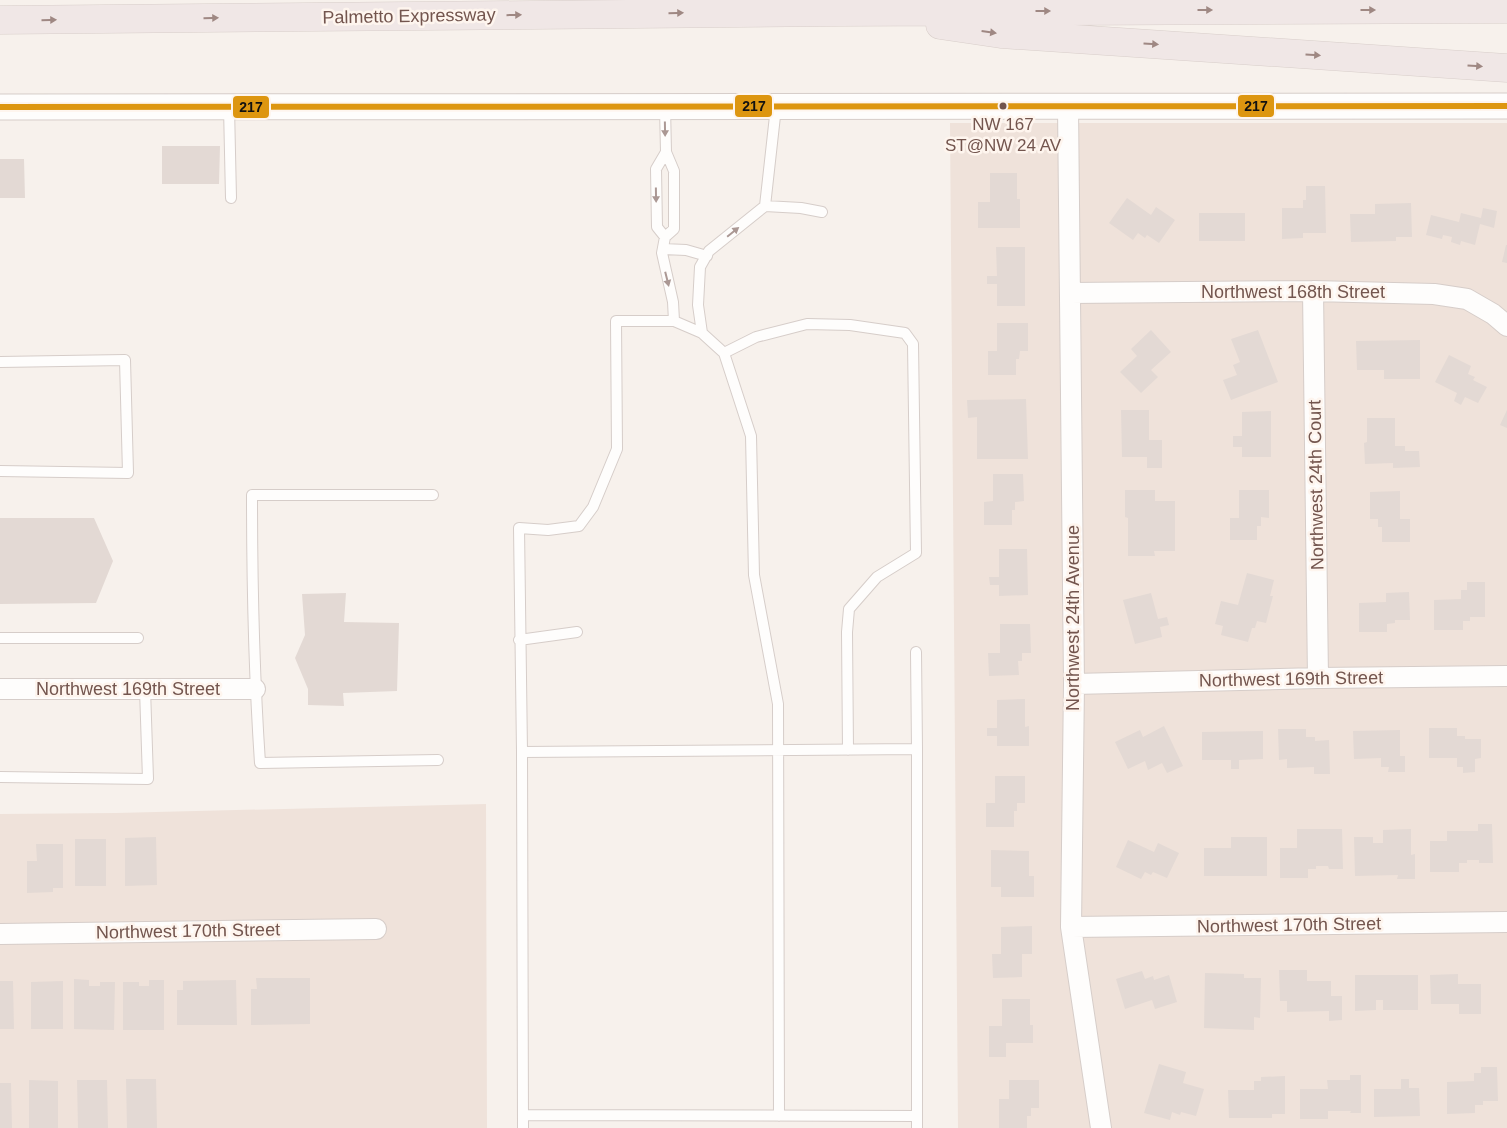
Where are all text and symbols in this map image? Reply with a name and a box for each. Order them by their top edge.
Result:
street label: Palmetto Expressway [322,4,496,28]
one-way arrow [1198,6,1214,14]
one-way arrow [1360,6,1376,14]
one-way arrow [1035,7,1051,15]
one-way arrow [668,9,684,17]
one-way arrow [506,11,522,19]
one-way arrow [203,14,219,22]
one-way arrow [41,16,57,24]
one-way arrow [981,28,997,36]
one-way arrow [1143,40,1159,48]
one-way arrow [1305,51,1321,59]
one-way arrow [1468,62,1484,70]
line badge: 217 [734,94,773,118]
line badge: 217 [1237,94,1275,118]
line badge: 217 [232,95,270,119]
text: 217 [742,98,766,114]
text: 217 [1244,98,1268,114]
text: 217 [239,99,263,115]
marker: NW 167 ST@NW 24 AV [998,101,1008,111]
place label: NW 167 ST@NW 24 AV [945,115,1062,155]
one-way arrow [661,121,669,137]
one-way arrow [653,187,661,203]
one-way arrow [726,227,739,238]
one-way arrow [663,271,671,286]
street label: Northwest 168th Street [1201,282,1385,302]
street label: Northwest 24th Court [1305,400,1327,570]
street label: Northwest 24th Avenue [1063,525,1083,711]
street label: Northwest 169th Street [1199,667,1383,691]
street label: Northwest 169th Street [36,679,220,699]
street label: Northwest 170th Street [1197,913,1381,937]
street label: Northwest 170th Street [96,919,280,943]

